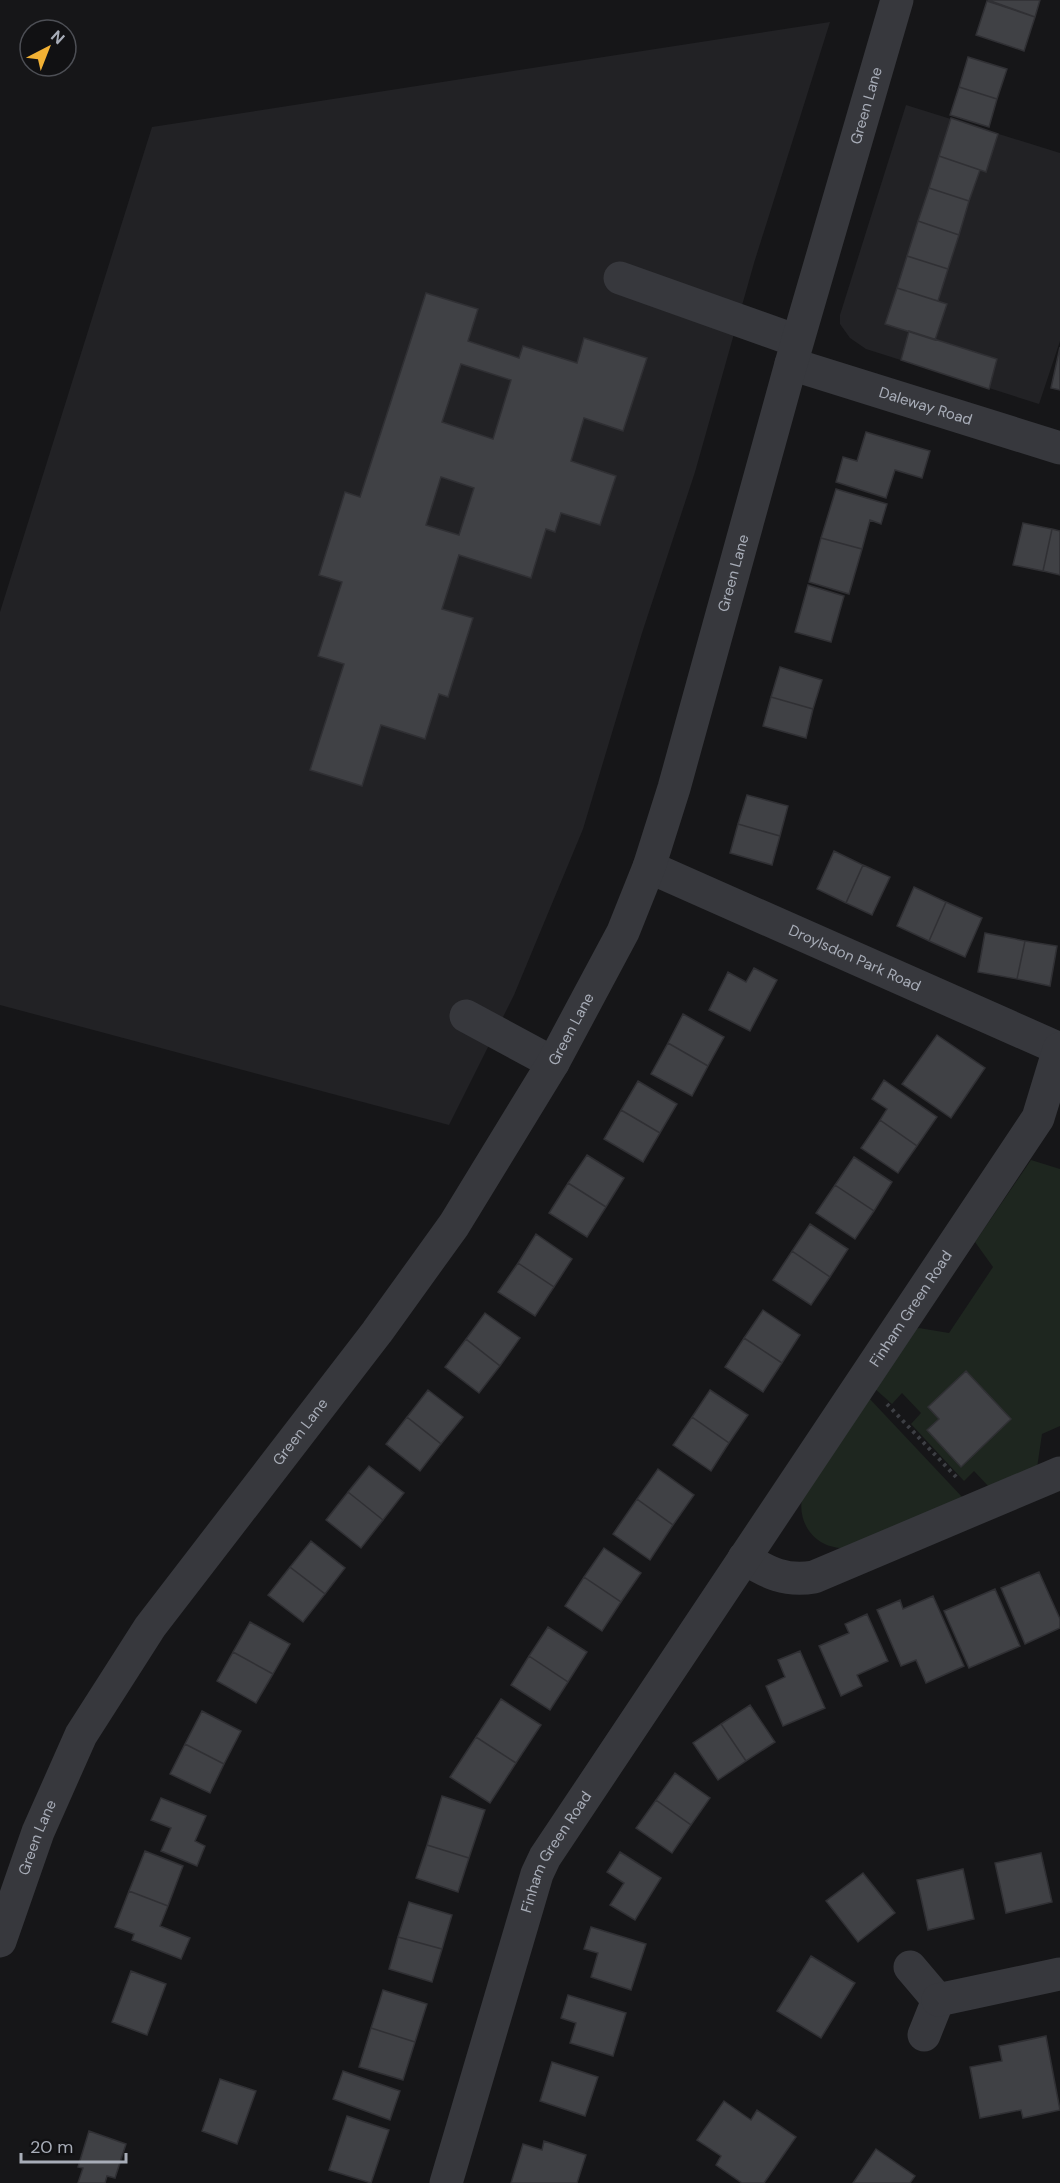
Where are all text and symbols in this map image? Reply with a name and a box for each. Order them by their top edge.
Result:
north arrow [18,18,78,78]
text: N [46,26,69,49]
street label: Green Lane [846,65,887,147]
street label: Daleway Road [877,382,975,430]
street label: Green Lane [713,532,754,614]
street label: Droylsdon Park Road [785,920,924,996]
street label: Green Lane [544,989,599,1069]
street label: Finham Green Road [865,1247,957,1371]
street label: Green Lane [268,1394,332,1469]
street label: Finham Green Road [516,1787,596,1915]
street label: Green Lane [14,1797,61,1878]
scale bar [21,2126,126,2164]
text: 20 m [30,2135,73,2159]

